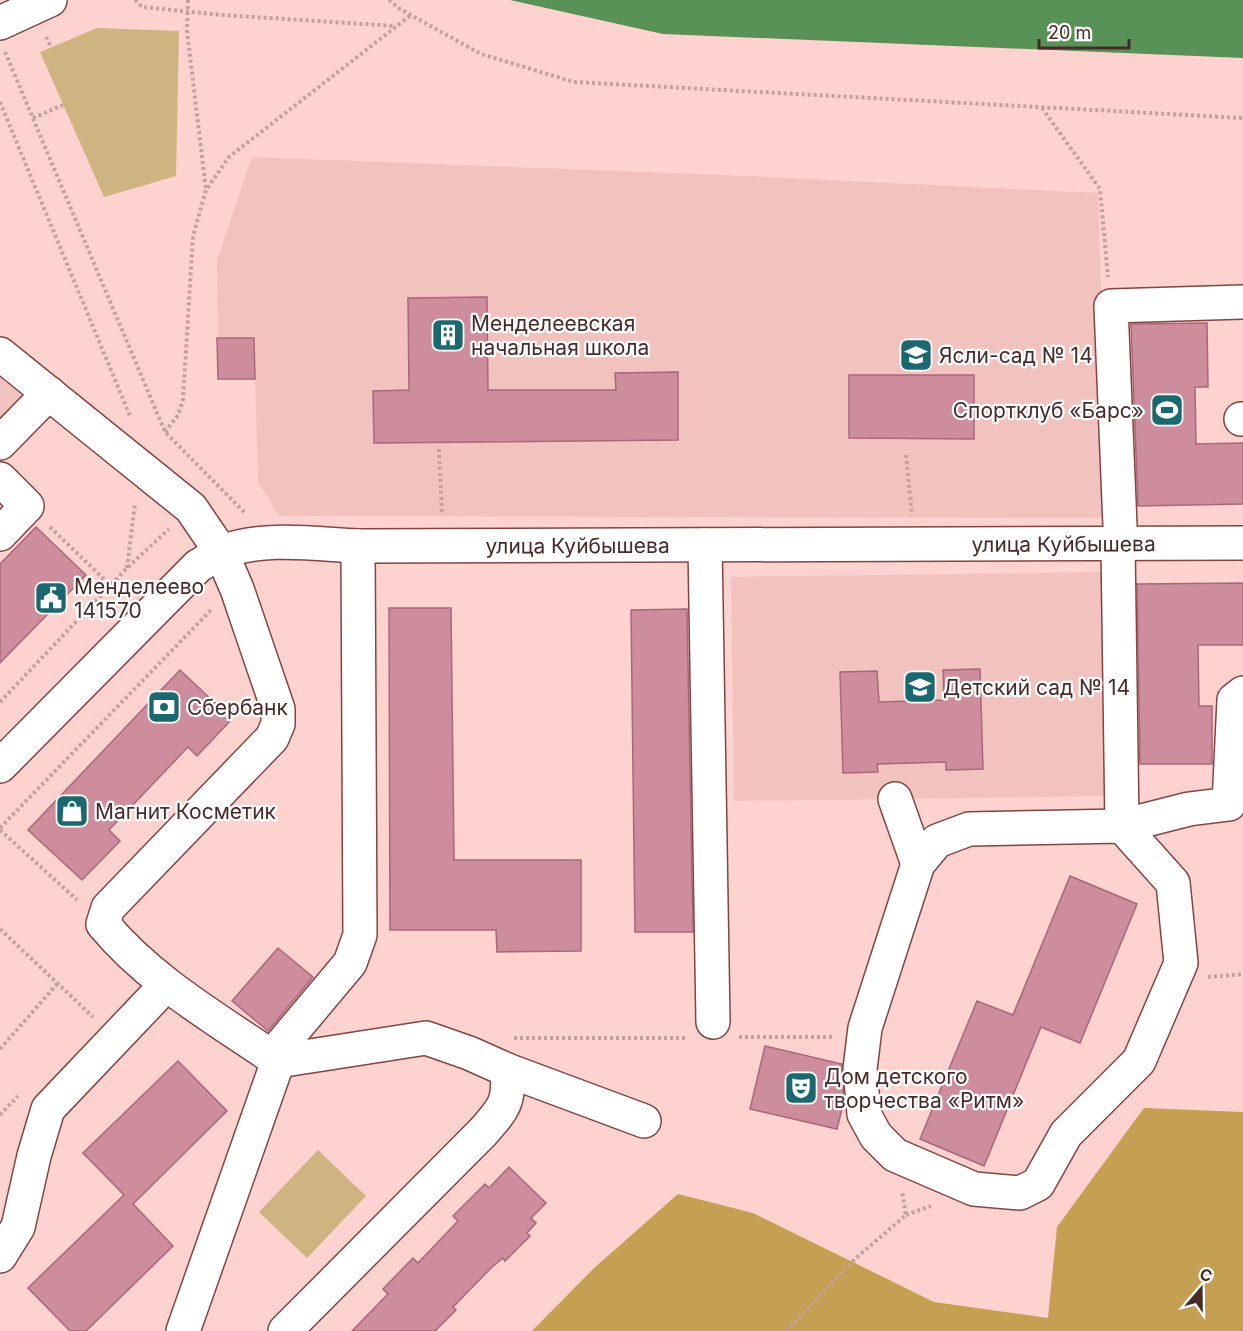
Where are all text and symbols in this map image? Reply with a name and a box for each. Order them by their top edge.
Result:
scale bar [1039,12,1129,50]
text: 20 m [1048,22,1091,43]
place label: Менделеевская начальная школа [471,311,649,360]
building icon: Менделеевская начальная школа [430,317,466,353]
school or university icon: Ясли-сад № 14 [898,337,934,373]
place label: Ясли-сад № 14 [939,343,1093,368]
sports icon: Спортклуб «Барс» [1149,392,1185,428]
place label: Спортклуб «Барс» [953,398,1144,423]
street label: улица Куйбышева [971,531,1156,556]
street label: улица Куйбышева [485,532,670,558]
place label: Менделеево 141570 [74,574,204,623]
public building icon: Менделеево 141570 [33,580,69,616]
school or university icon: Детский сад № 14 [902,669,938,705]
place label: Детский сад № 14 [943,675,1130,700]
bank icon: Сбербанк [146,689,182,725]
place label: Сбербанк [187,695,289,720]
shop icon: Магнит Косметик [54,793,90,829]
place label: Магнит Косметик [95,799,277,824]
place label: Дом детского творчества «Ритм» [824,1064,1024,1113]
theatre icon: Дом детского творчества «Ритм» [783,1070,819,1106]
north arrow [1171,1259,1231,1319]
text: С [1197,1263,1215,1286]

